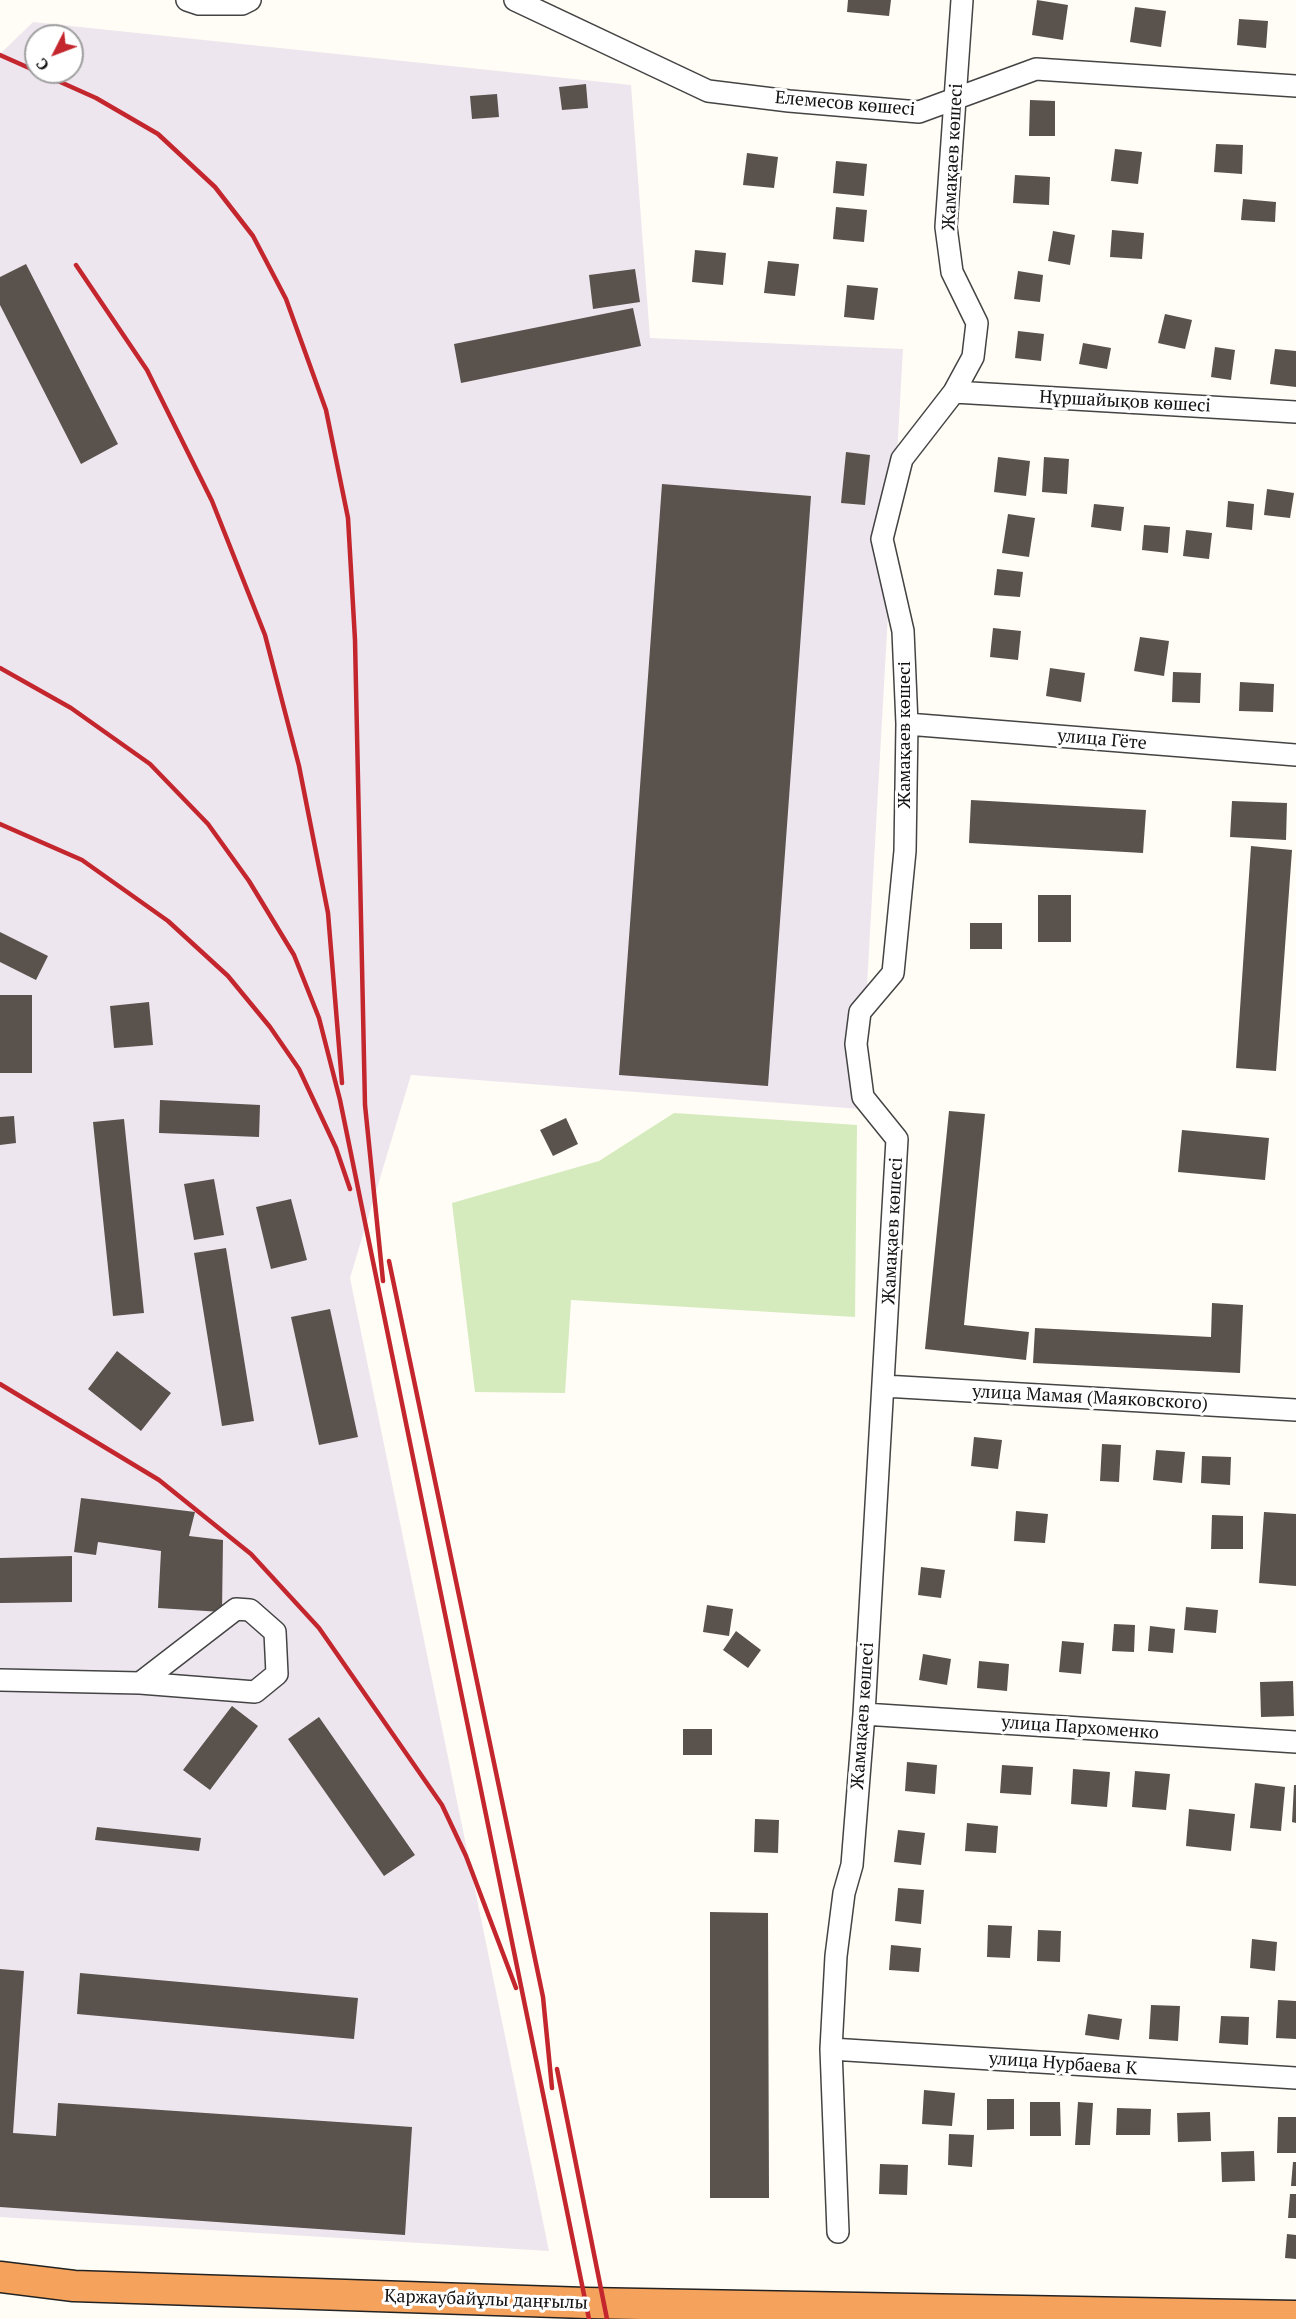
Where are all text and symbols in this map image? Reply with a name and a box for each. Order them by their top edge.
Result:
north arrow [24,24,84,84]
text: С [30,53,54,76]
street label: Жамақаев көшесі [938,83,968,231]
street label: Елемесов көшесі [774,87,916,121]
street label: Нұршайықов көшесі [1039,387,1211,417]
street label: Жамақаев көшесі [894,661,916,809]
street label: улица Гёте [1056,725,1148,755]
street label: Жамақаев көшесі [878,1157,908,1305]
street label: улица Мамая (Маяковского) [972,1381,1208,1415]
street label: Жамақаев көшесі [847,1642,879,1790]
street label: улица Пархоменко [1001,1712,1159,1744]
street label: улица Нурбаева К [988,2048,1138,2080]
street label: Қаржаубайұлы даңғылы [384,2286,588,2314]

